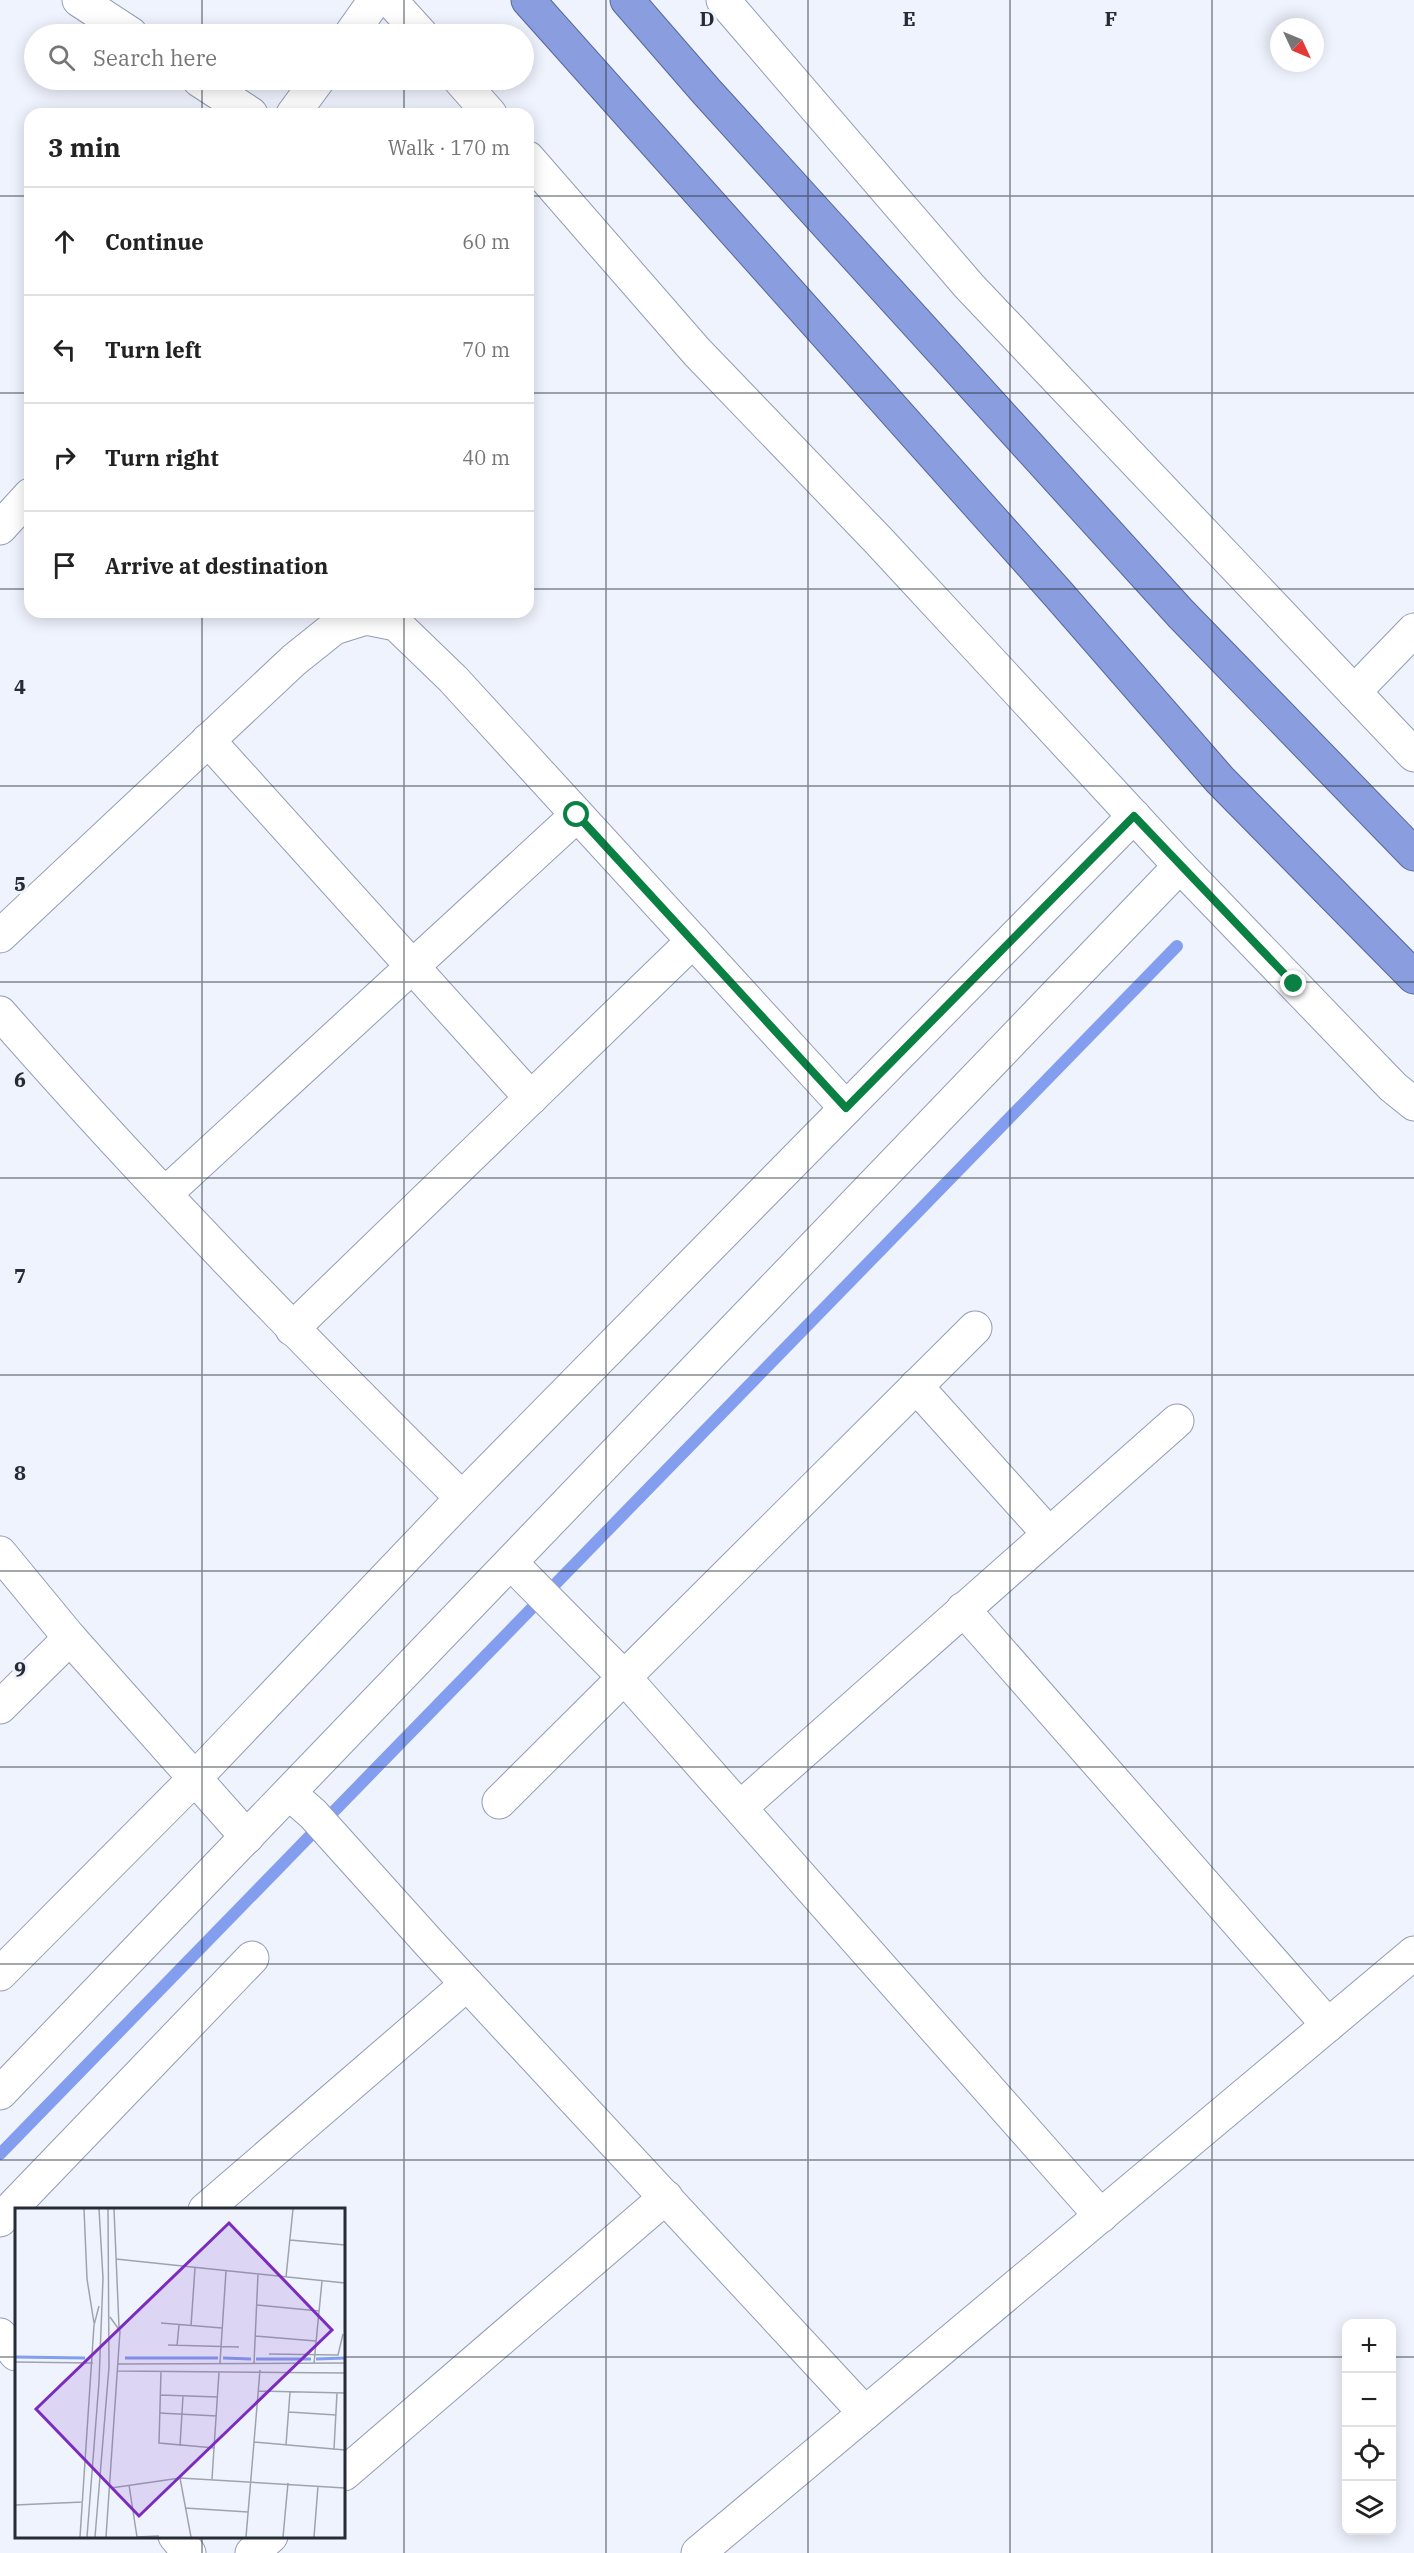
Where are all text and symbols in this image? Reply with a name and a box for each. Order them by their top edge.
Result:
text: D [699,5,715,32]
text: E [902,5,916,32]
text: F [1105,5,1117,32]
north arrow [1270,18,1324,72]
search box [24,24,534,90]
icon: search [45,41,78,74]
text: Search here [93,43,217,72]
text: 3 min [48,130,121,164]
text: Walk · 170 m [388,134,510,161]
icon: ahead [48,225,81,258]
text: Continue [105,227,204,256]
text: 60 m [462,228,510,255]
icon: left [48,333,81,366]
text: Turn left [105,335,201,364]
text: 70 m [462,336,510,363]
icon: right [48,441,81,474]
text: Turn right [105,443,219,472]
text: 40 m [462,444,510,471]
icon: arrive [48,549,81,582]
text: Arrive at destination [105,551,328,580]
text: 4 [14,673,26,700]
route start [563,801,589,827]
text: 5 [14,870,26,897]
route end [1280,970,1306,996]
text: 6 [14,1066,26,1093]
text: 7 [14,1262,26,1289]
text: 8 [14,1459,26,1486]
text: 9 [14,1655,26,1682]
inset map [15,2208,345,2538]
map controls [1342,2319,1396,2535]
button: + [1342,2319,1396,2373]
button: − [1342,2373,1396,2427]
button: locate [1342,2427,1396,2481]
button: layers [1342,2481,1396,2535]

